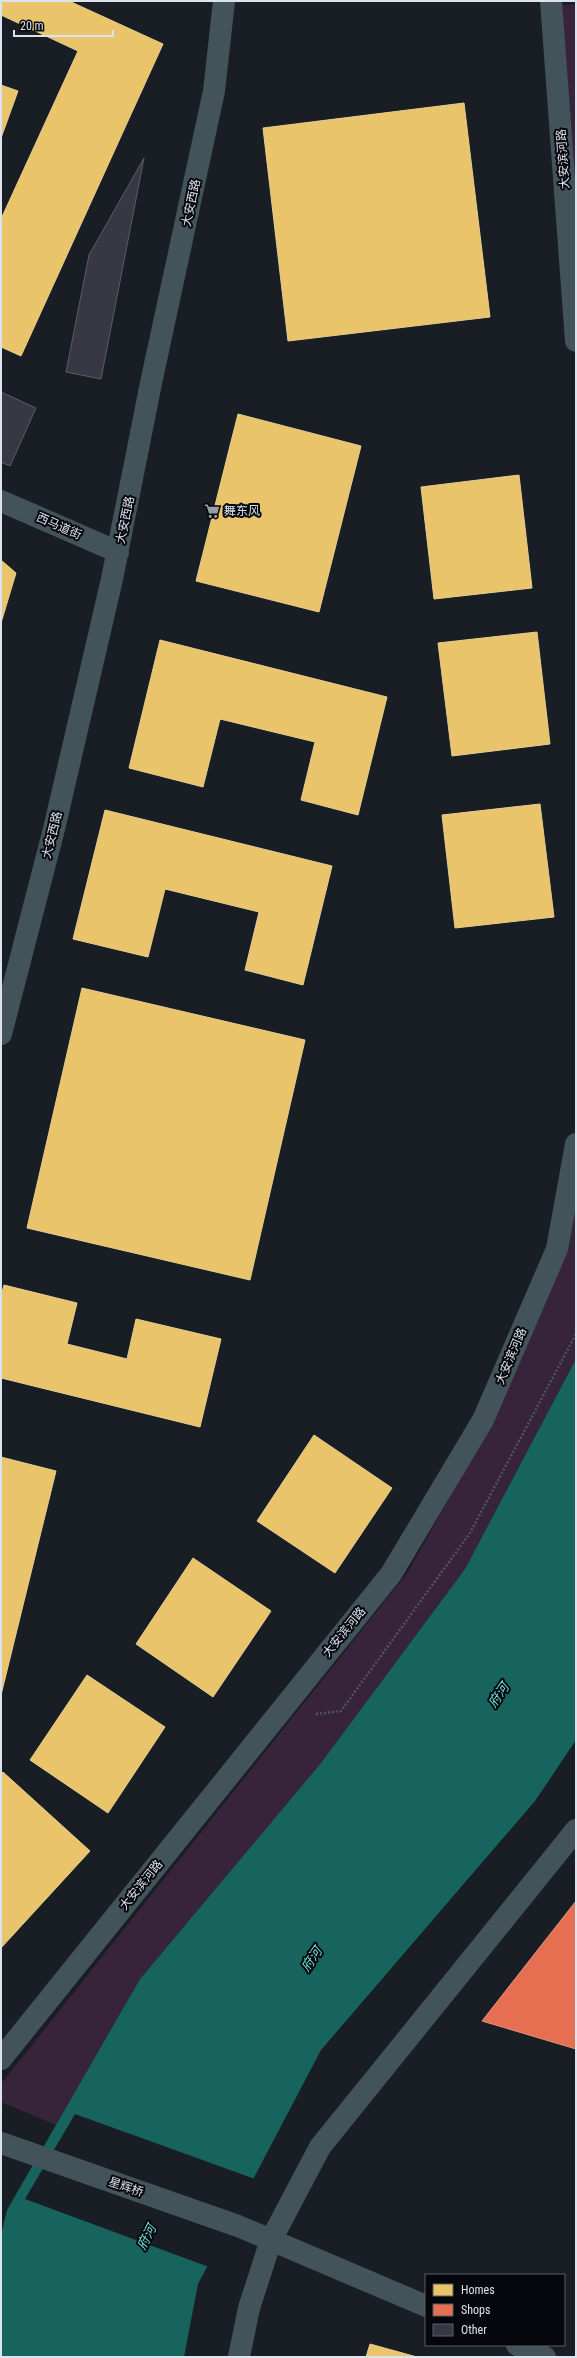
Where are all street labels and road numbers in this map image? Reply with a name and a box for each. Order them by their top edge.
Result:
street label: 大安滨河路 [554,129,572,189]
street label: 大安西路 [179,178,203,228]
street label: 大安西路 [113,495,137,545]
street label: 西马道街 [34,510,84,542]
street label: 大安西路 [39,810,65,860]
street label: 大安滨河路 [493,1326,529,1386]
street label: 大安滨河路 [320,1604,368,1660]
street label: 大安滨河路 [117,1857,165,1913]
street label: 星辉桥 [107,2175,145,2199]

